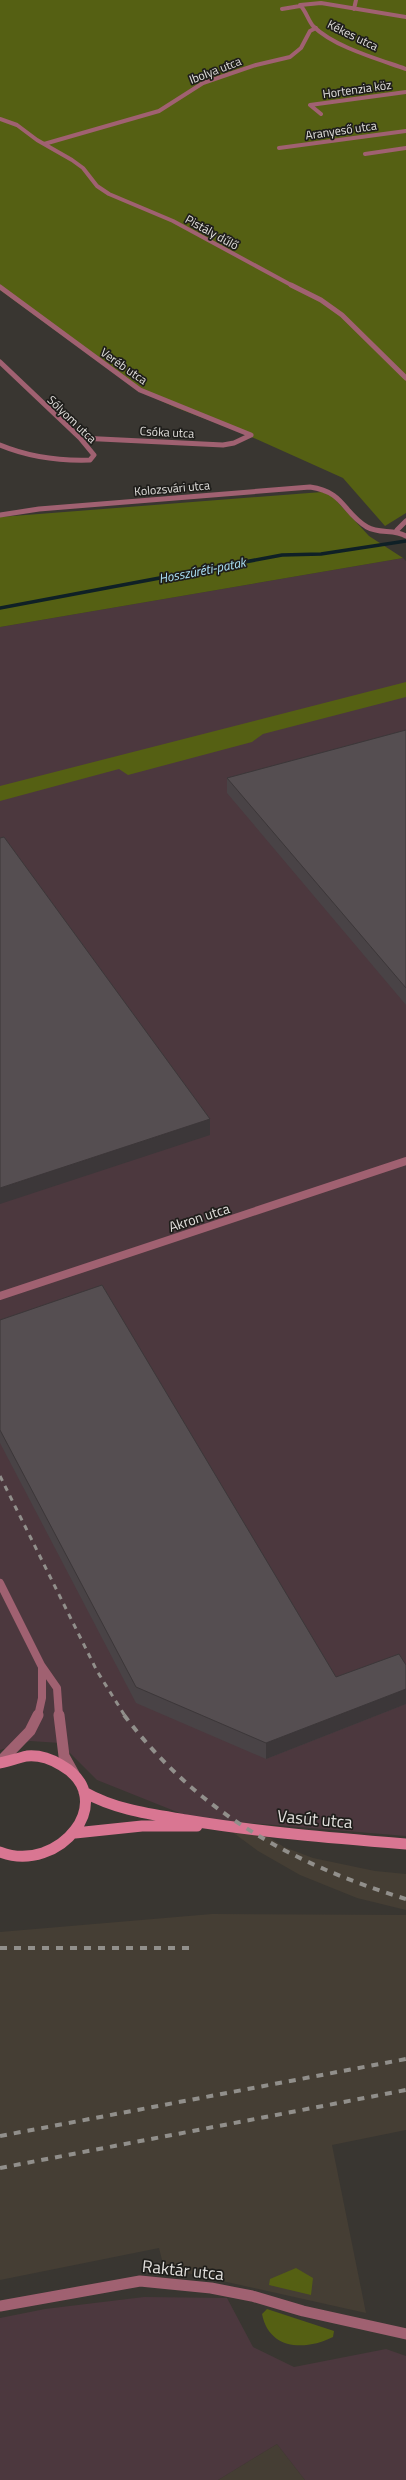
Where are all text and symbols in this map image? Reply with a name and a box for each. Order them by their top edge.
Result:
street label: Kékes utca [324,15,382,55]
street label: Ibolya utca [186,51,244,89]
street label: Hortenzia köz [321,75,393,103]
street label: Aranyeső utca [304,116,378,144]
street label: Pistály dűlő [182,209,242,255]
street label: Veréb utca [97,343,151,389]
street label: Sólyom utca [43,391,101,447]
street label: Csóka utca [139,421,195,443]
street label: Kolozsvári utca [133,475,211,501]
water label: Hosszúréti-patak [157,551,249,588]
street label: Akron utca [166,1197,232,1237]
street label: Vasút utca [276,1803,354,1835]
street label: Raktár utca [141,2253,226,2287]

